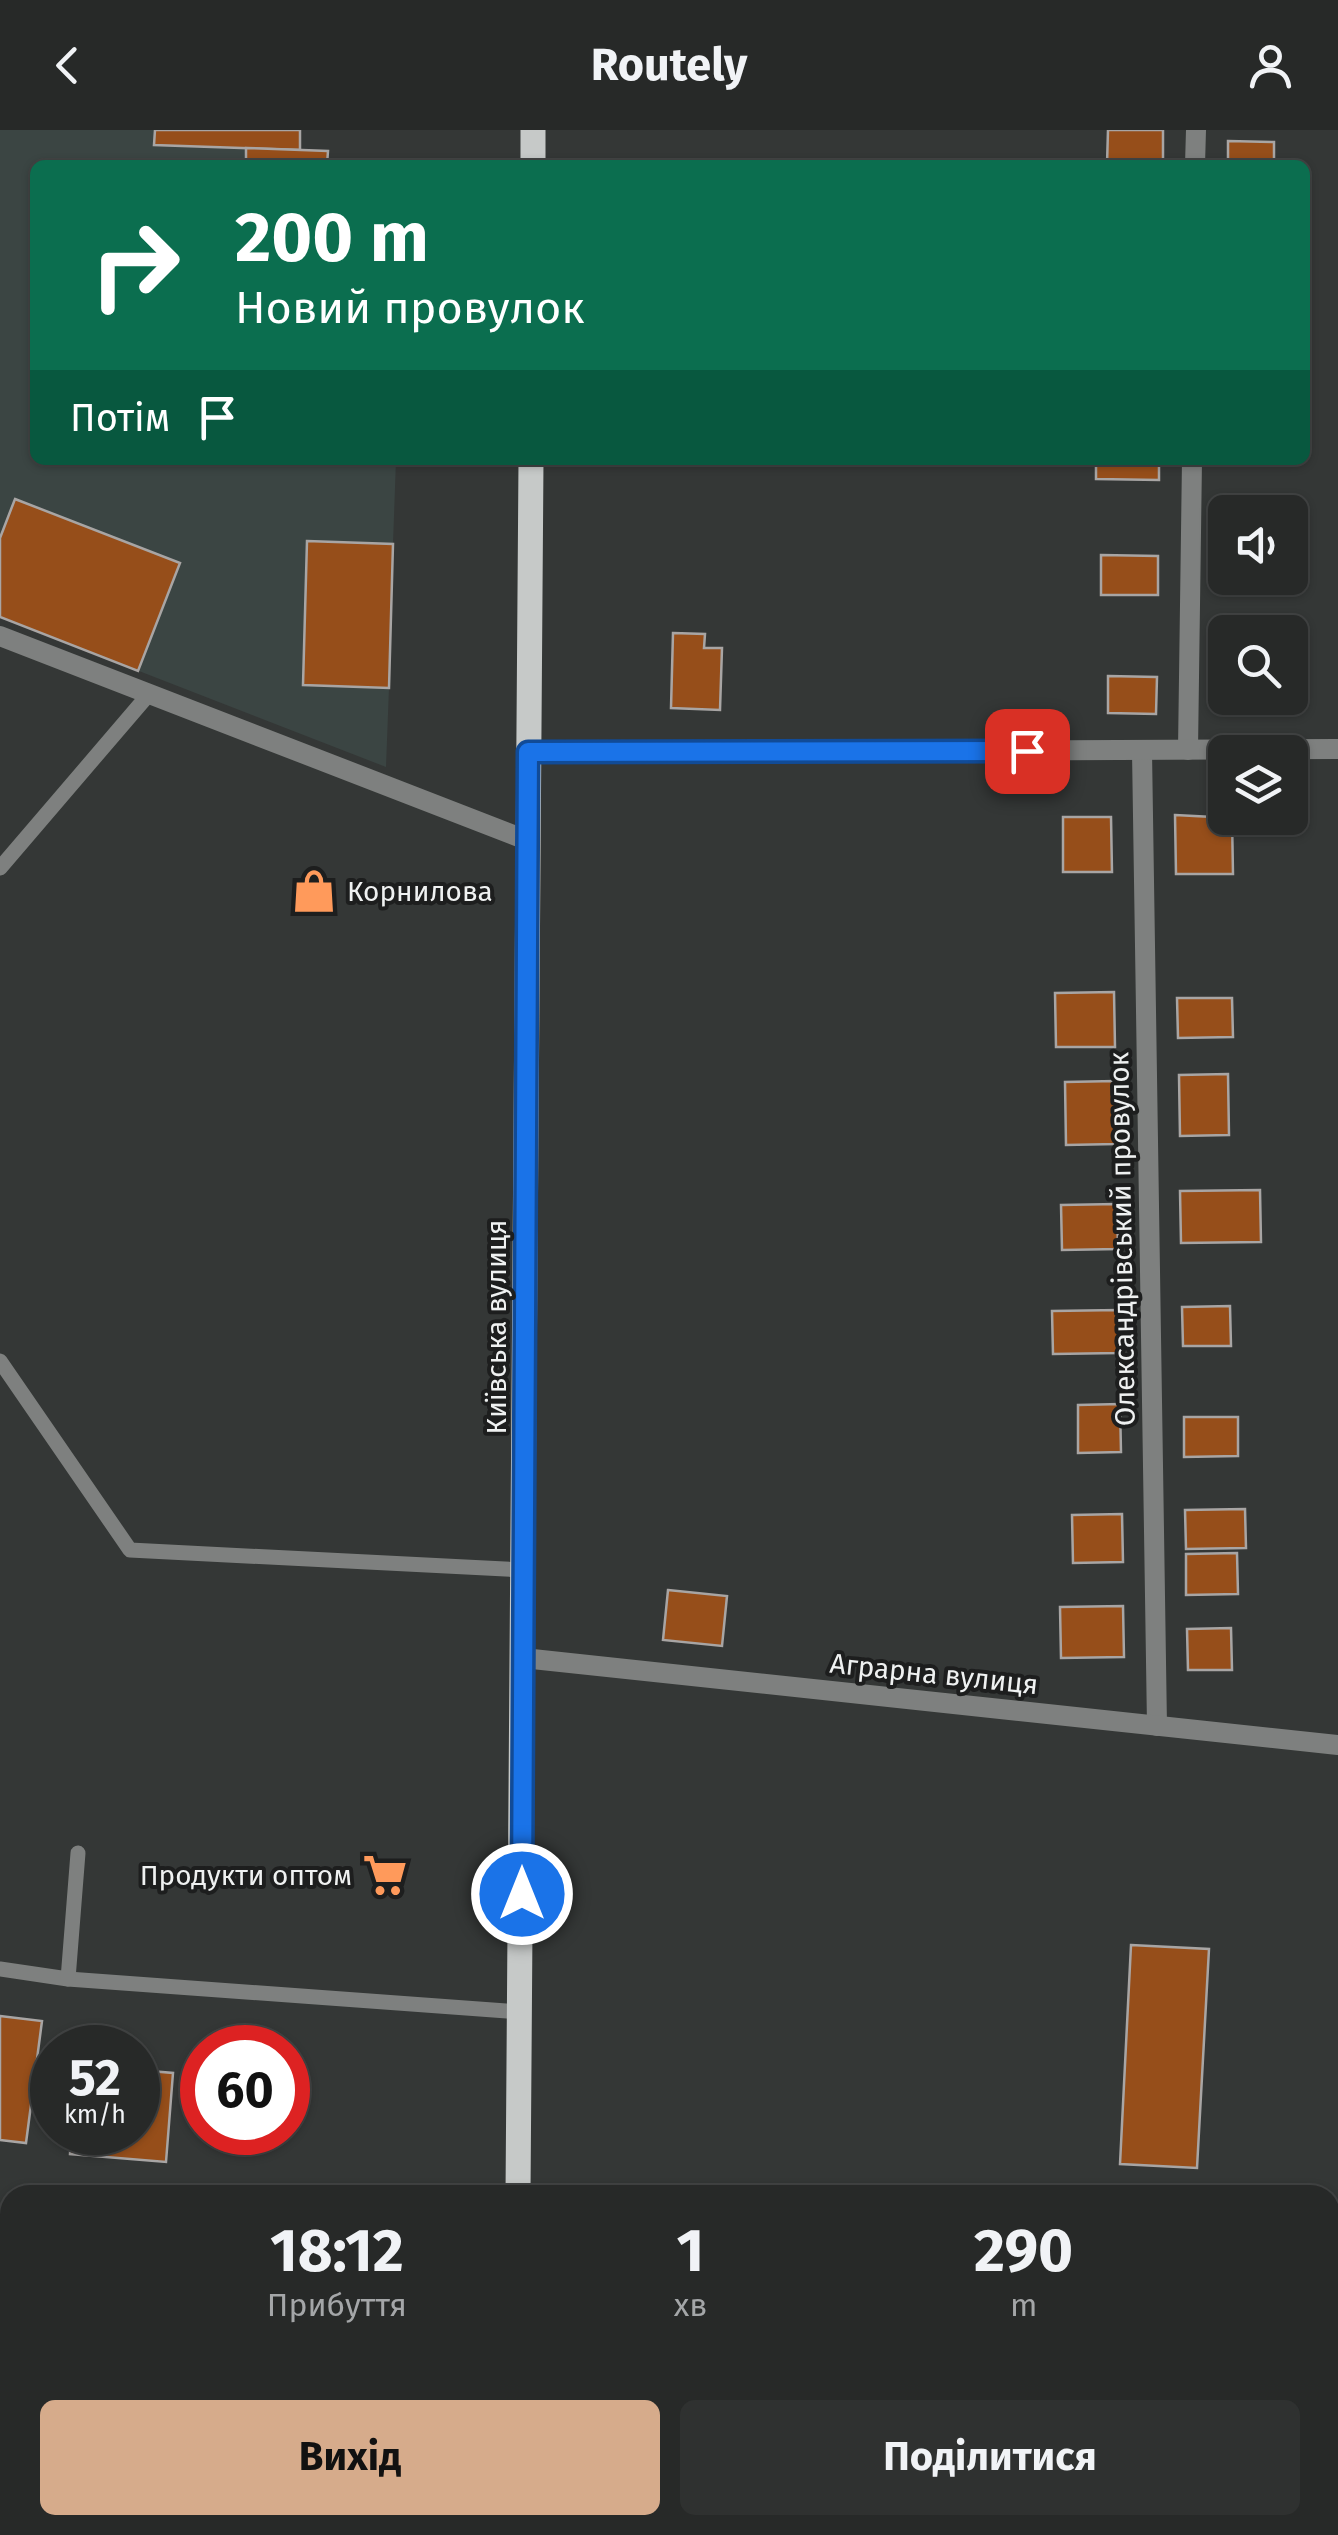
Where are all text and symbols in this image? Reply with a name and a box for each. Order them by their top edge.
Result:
icon: back [40,38,95,93]
text: Routely [591,38,747,92]
icon: person [1243,38,1298,93]
text: 200 m [235,196,429,280]
icon: right [70,200,200,330]
text: Новий провулок [235,281,585,335]
icon: arrive [190,390,245,445]
text: Потім [70,395,170,441]
map controls [1208,495,1308,835]
button: sound [1208,495,1308,595]
button: search [1208,615,1308,715]
pin [985,709,1070,794]
icon: arrive [1000,724,1055,779]
button: layers [1208,735,1308,835]
shop icon: Корнилова [290,867,338,915]
place label: Корнилова [347,875,493,908]
street label: Олександрівський провулок [1102,1051,1142,1426]
street label: Київська вулиця [480,1219,513,1435]
street label: Аграрна вулиця [828,1647,1040,1701]
position arrow [470,1842,574,1946]
supermarket icon: Продукти оптом [361,1851,409,1899]
place label: Продукти оптом [140,1859,352,1892]
speed limit sign: 60 [180,2025,310,2155]
text: 52 [69,2048,121,2108]
text: km/h [64,2100,126,2130]
text: 18:12 [270,2215,404,2287]
text: 1 [677,2215,704,2287]
text: 290 [974,2215,1073,2287]
text: Прибуття [267,2286,407,2324]
text: хв [674,2286,707,2324]
text: m [1010,2286,1037,2324]
button: Вихід [40,2400,660,2515]
button: Поділитися [680,2400,1300,2515]

